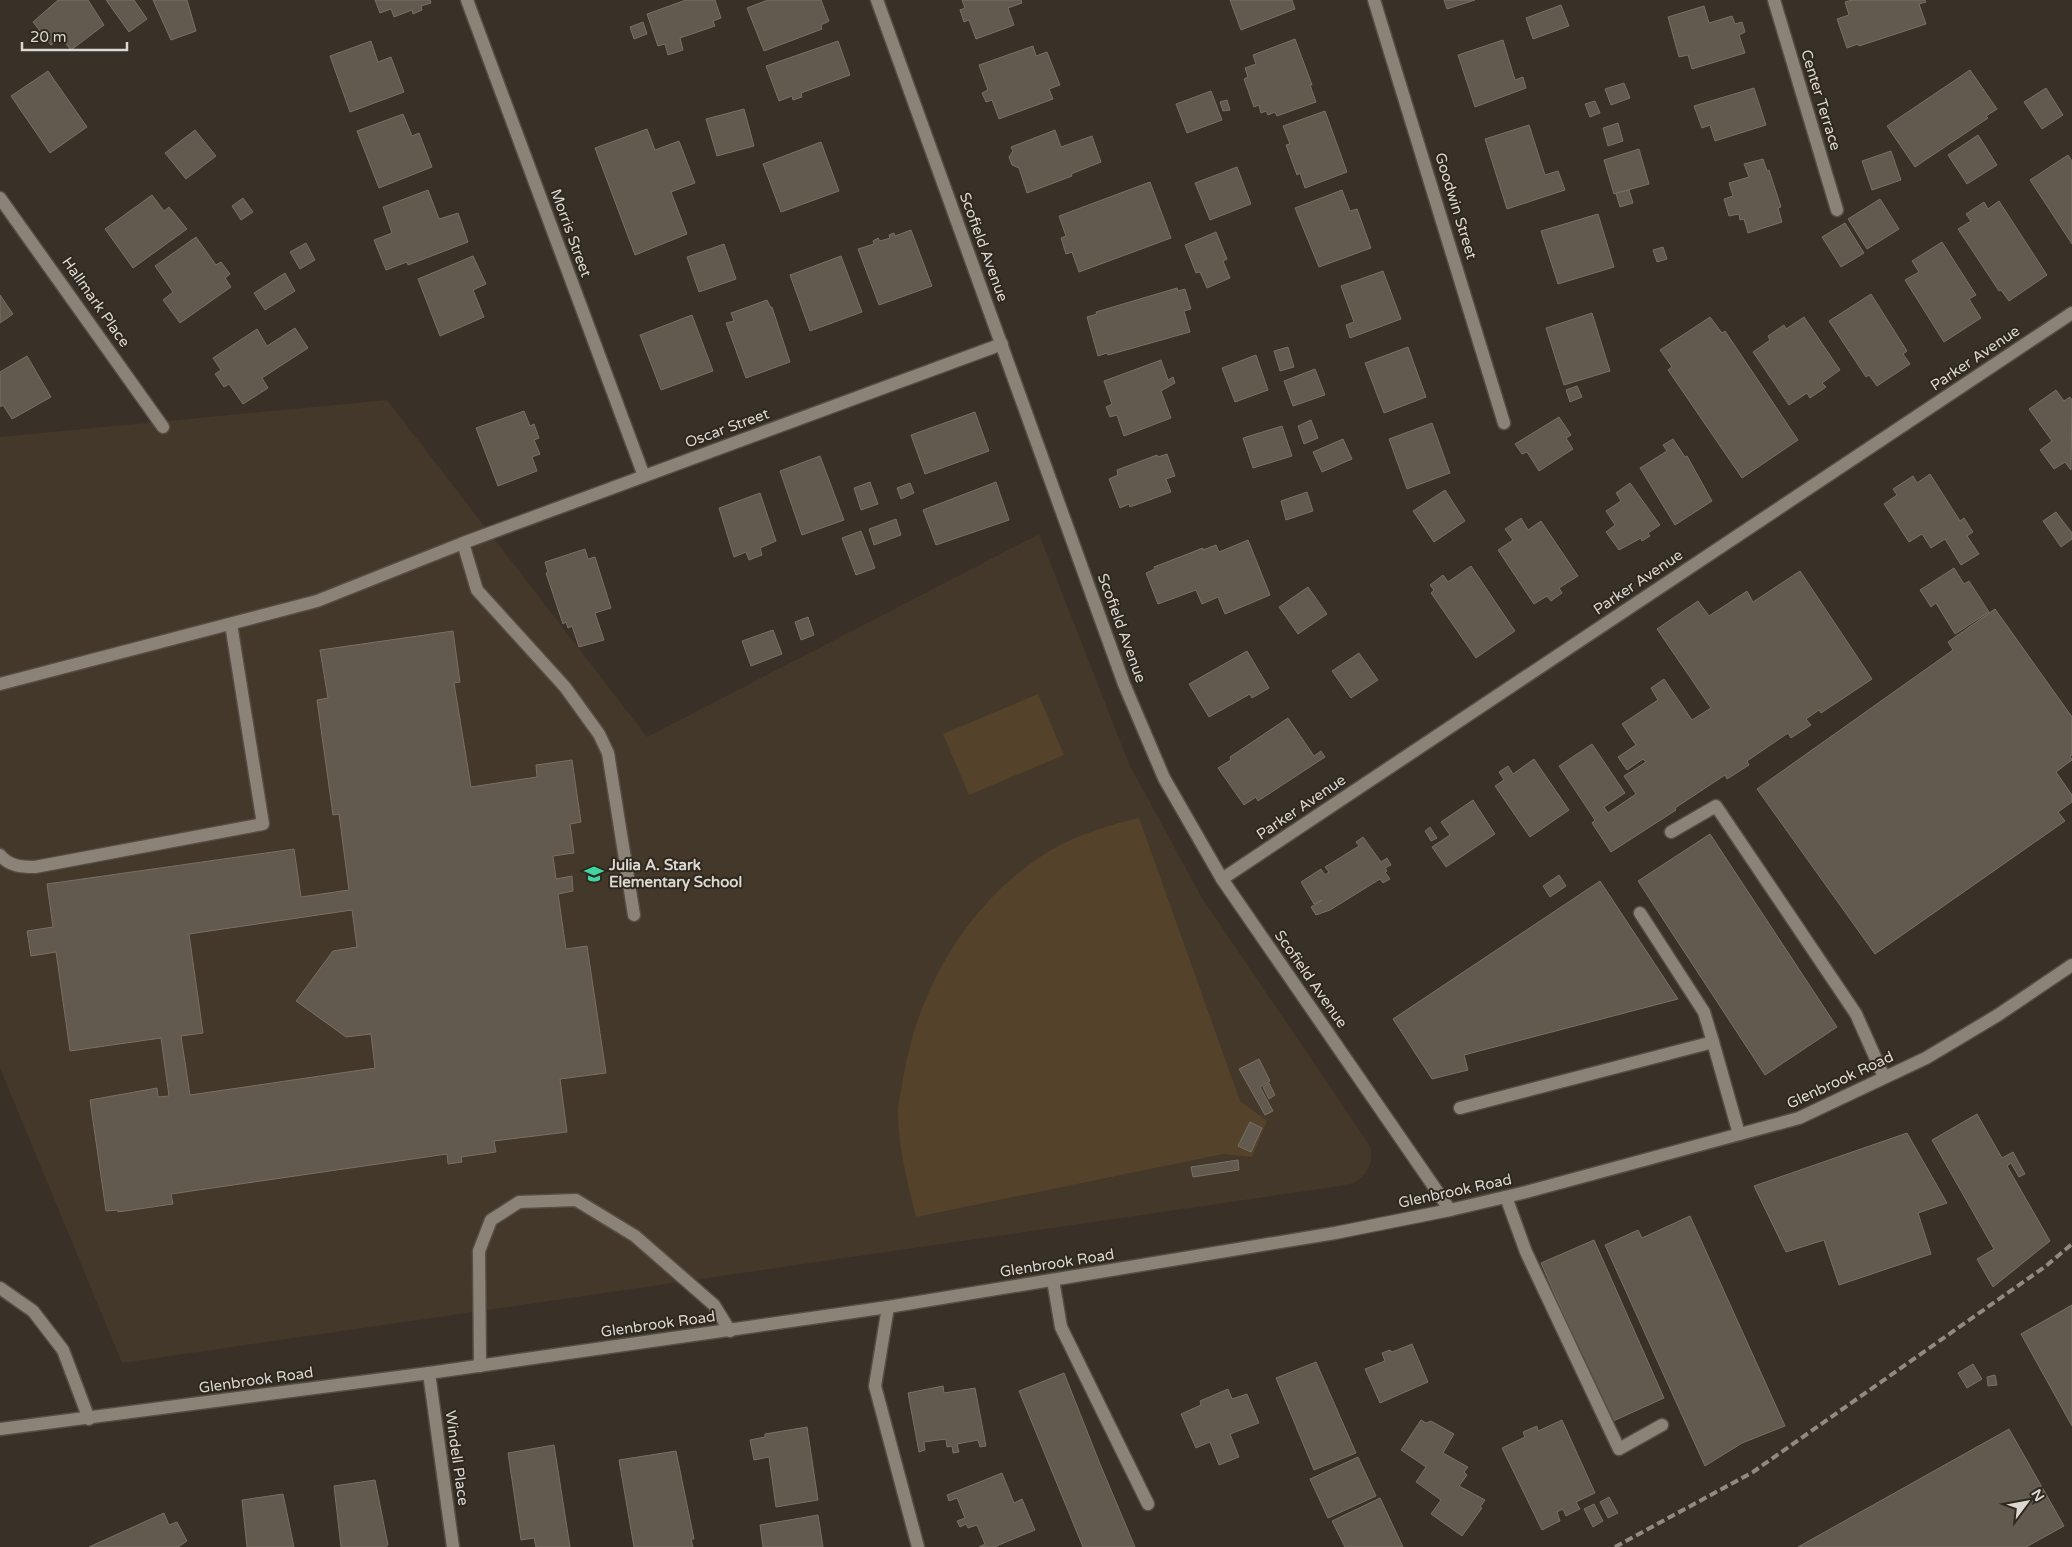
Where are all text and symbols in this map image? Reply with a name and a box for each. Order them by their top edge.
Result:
scale bar [22,20,128,52]
text: 20 m [30,28,67,46]
street label: Center Terrace [1797,47,1845,153]
street label: Goodwin Street [1431,150,1481,262]
street label: Morris Street [547,186,595,280]
street label: Scofield Avenue [956,190,1012,304]
street label: Hallmark Place [58,253,134,351]
street label: Parker Avenue [1927,322,2023,394]
street label: Oscar Street [682,404,772,452]
street label: Parker Avenue [1590,546,1686,618]
street label: Scofield Avenue [1094,571,1150,685]
street label: Parker Avenue [1253,771,1349,843]
place label: Julia A. Stark Elementary School [608,856,742,892]
school or university icon: Julia A. Stark Elementary School [583,863,605,885]
street label: Scofield Avenue [1271,927,1351,1031]
street label: Glenbrook Road [1784,1047,1896,1113]
street label: Glenbrook Road [1397,1170,1513,1212]
street label: Glenbrook Road [998,1245,1116,1281]
street label: Glenbrook Road [599,1307,717,1341]
street label: Glenbrook Road [197,1363,315,1397]
street label: Windell Place [441,1409,473,1507]
north arrow [2002,1477,2052,1527]
text: N [2027,1486,2048,1505]

